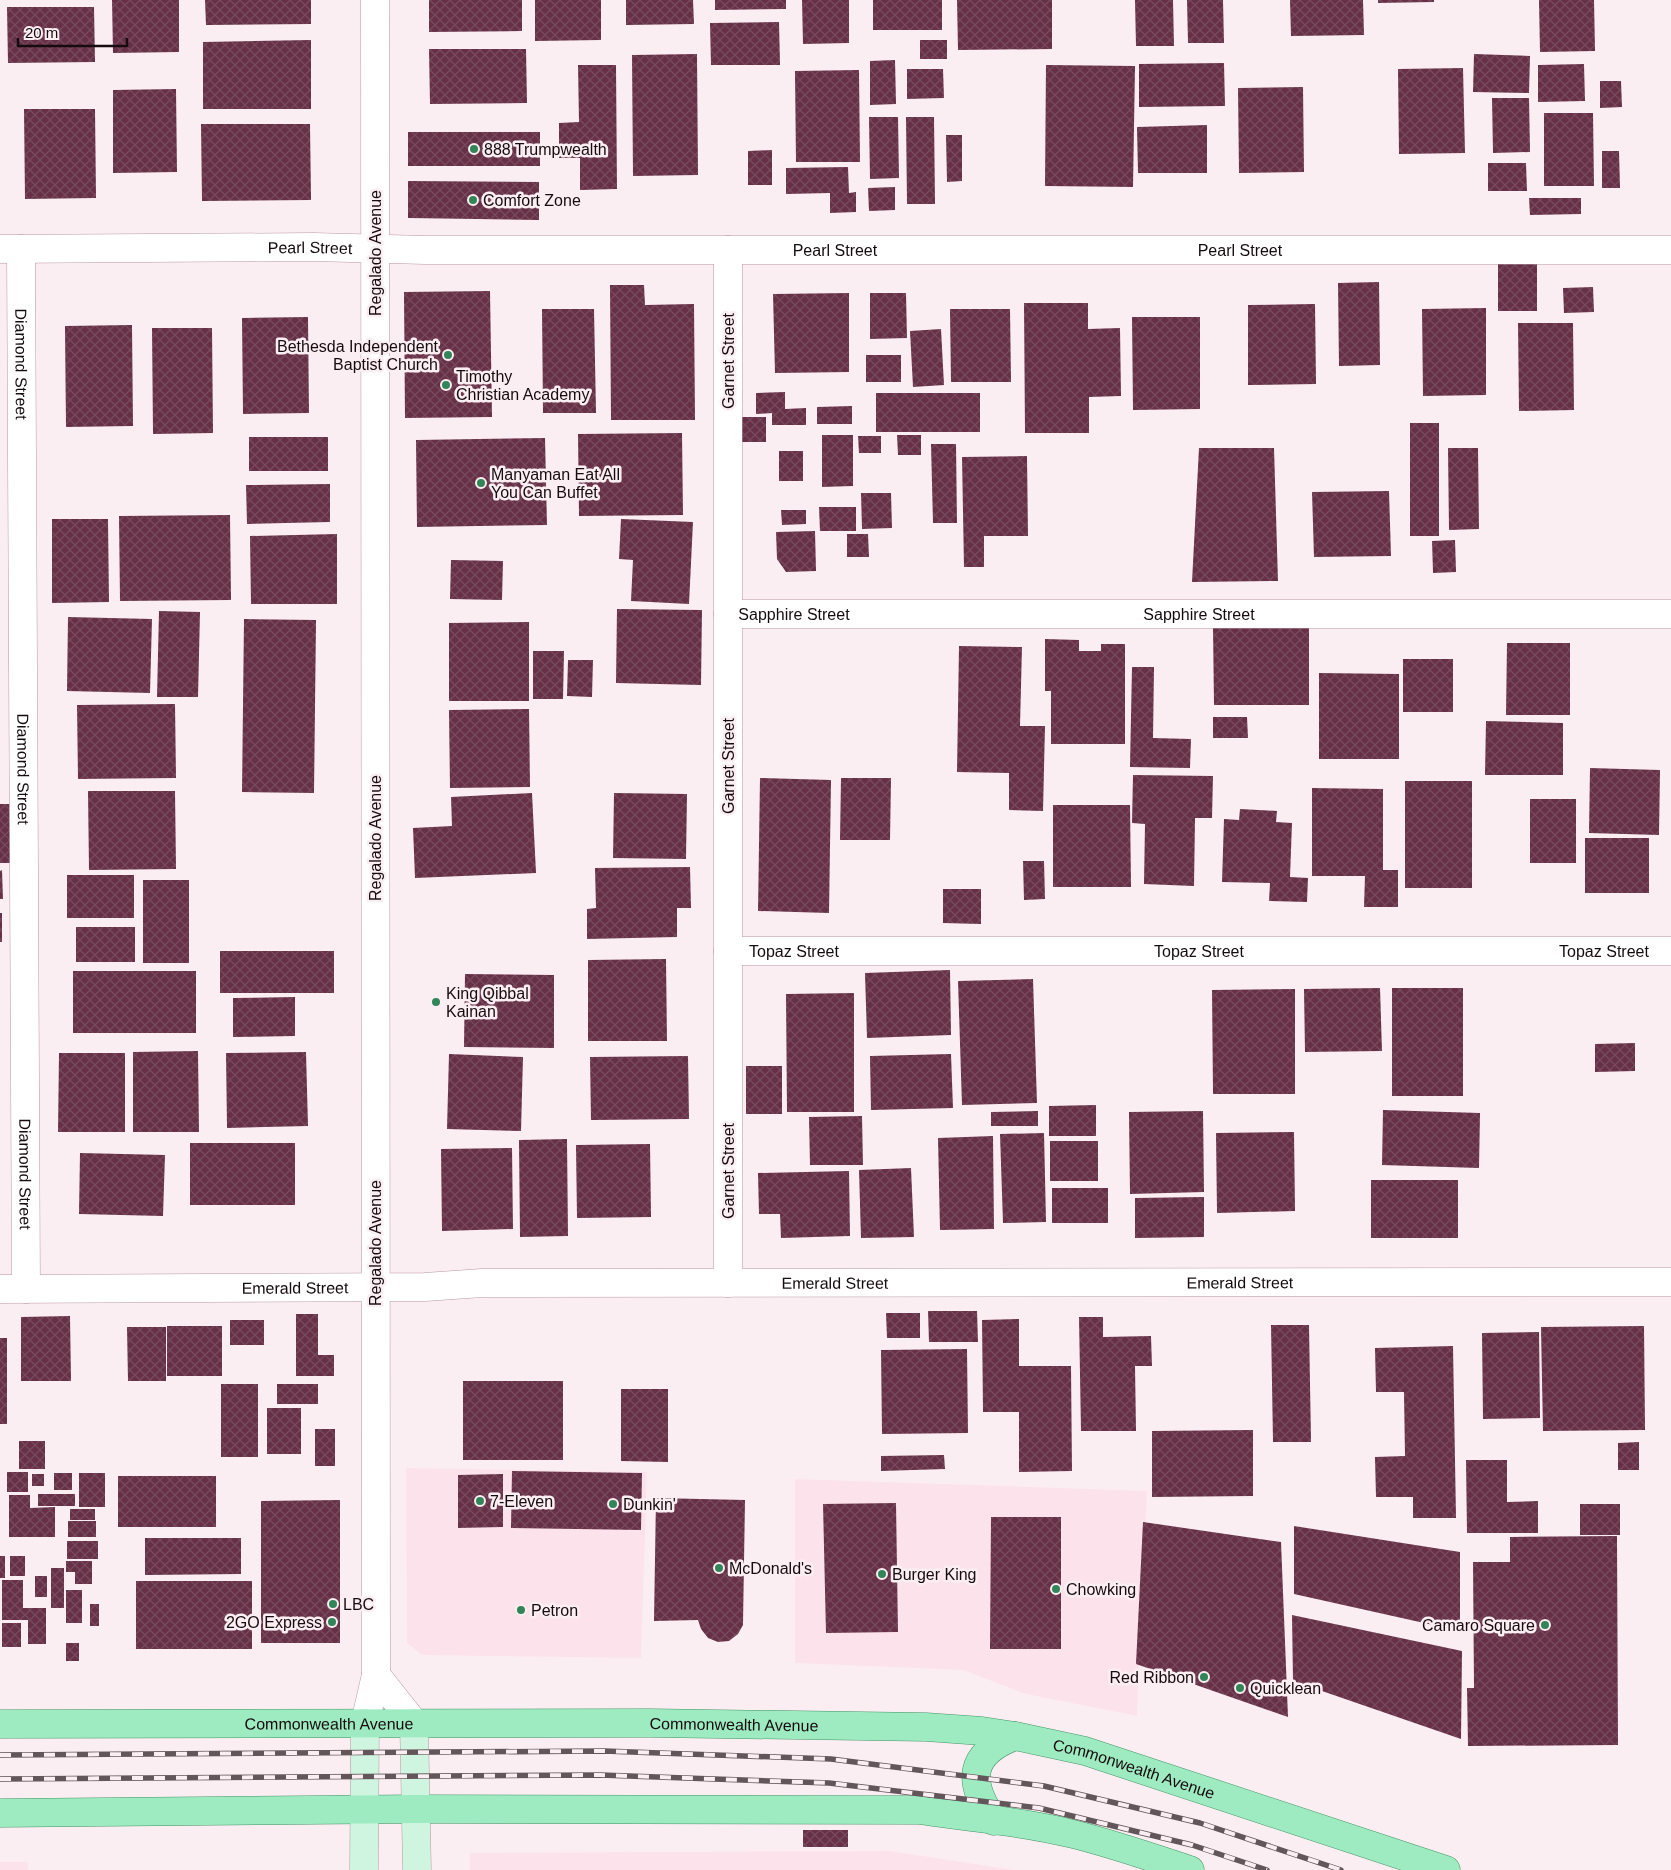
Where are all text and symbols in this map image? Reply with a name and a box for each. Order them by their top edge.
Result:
scale bar [18,15,126,47]
text: 20 m [25,24,58,41]
place label: 888 Trumpwealth [484,141,607,158]
marker: 888 Trumpwealth [468,143,480,155]
street label: Regalado Avenue [367,190,384,316]
place label: Comfort Zone [483,192,581,209]
marker: Comfort Zone [467,194,479,206]
street label: Pearl Street [268,239,353,257]
street label: Pearl Street [793,242,878,259]
street label: Pearl Street [1198,242,1283,259]
street label: Diamond Street [12,308,30,420]
street label: Garnet Street [720,312,737,409]
place label: Bethesda Independent Baptist Church [277,338,439,373]
marker: Bethesda Independent Baptist Church [442,349,454,361]
place label: Timothy Christian Academy [456,368,589,403]
marker: Timothy Christian Academy [440,379,452,391]
place label: Manyaman Eat All You Can Buffet [491,466,620,501]
marker: Manyaman Eat All You Can Buffet [475,477,487,489]
street label: Sapphire Street [738,606,850,623]
street label: Sapphire Street [1143,606,1255,623]
street label: Diamond Street [14,713,32,825]
street label: Garnet Street [720,717,737,814]
street label: Regalado Avenue [367,775,384,901]
street label: Topaz Street [749,943,839,960]
street label: Topaz Street [1154,943,1244,960]
street label: Topaz Street [1559,943,1649,960]
place label: King Qibbal Kainan [446,985,529,1020]
marker: King Qibbal Kainan [430,996,442,1008]
street label: Diamond Street [16,1118,34,1230]
street label: Garnet Street [720,1122,737,1219]
street label: Regalado Avenue [367,1180,384,1306]
street label: Emerald Street [1186,1274,1294,1291]
street label: Emerald Street [781,1275,889,1292]
street label: Emerald Street [242,1279,349,1297]
place label: 7-Eleven [490,1493,553,1510]
marker: 7-Eleven [474,1495,486,1507]
place label: Dunkin' [623,1496,676,1513]
marker: Dunkin' [607,1498,619,1510]
place label: McDonald's [729,1560,812,1577]
marker: McDonald's [713,1562,725,1574]
place label: Burger King [892,1566,977,1583]
marker: Burger King [876,1568,888,1580]
place label: Chowking [1066,1581,1136,1598]
marker: Chowking [1050,1583,1062,1595]
place label: LBC [343,1596,374,1613]
marker: LBC [327,1598,339,1610]
place label: Petron [531,1602,578,1619]
marker: Petron [515,1604,527,1616]
place label: 2GO Express [226,1614,322,1631]
marker: 2GO Express [326,1616,338,1628]
place label: Camaro Square [1422,1617,1535,1634]
marker: Camaro Square [1539,1619,1551,1631]
place label: Red Ribbon [1110,1669,1194,1686]
marker: Red Ribbon [1198,1671,1210,1683]
place label: Quicklean [1250,1680,1321,1697]
marker: Quicklean [1234,1682,1246,1694]
street label: Commonwealth Avenue [245,1715,414,1733]
street label: Commonwealth Avenue [649,1715,819,1734]
street label: Commonwealth Avenue [1051,1736,1217,1802]

